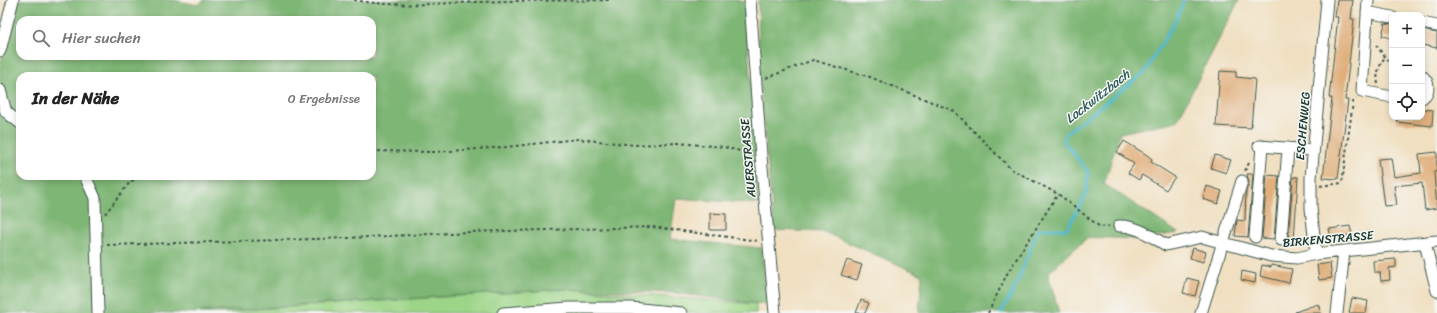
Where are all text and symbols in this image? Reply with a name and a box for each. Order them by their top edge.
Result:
map controls [1389,12,1425,120]
button: + [1389,12,1425,48]
search box [16,16,376,60]
text: Hier suchen [62,25,141,51]
icon: search [30,27,52,49]
button: − [1389,48,1425,84]
water label: Lockwitzbach [1060,63,1136,129]
text: In der Nähe [32,83,119,113]
button: locate [1389,84,1425,120]
text: 0 Ergebnisse [287,87,360,110]
street label: ESCHENWEG [1289,91,1317,161]
street label: AUERSTRASSE [733,116,762,199]
street label: BIRKENSTRASSE [1282,224,1376,254]

